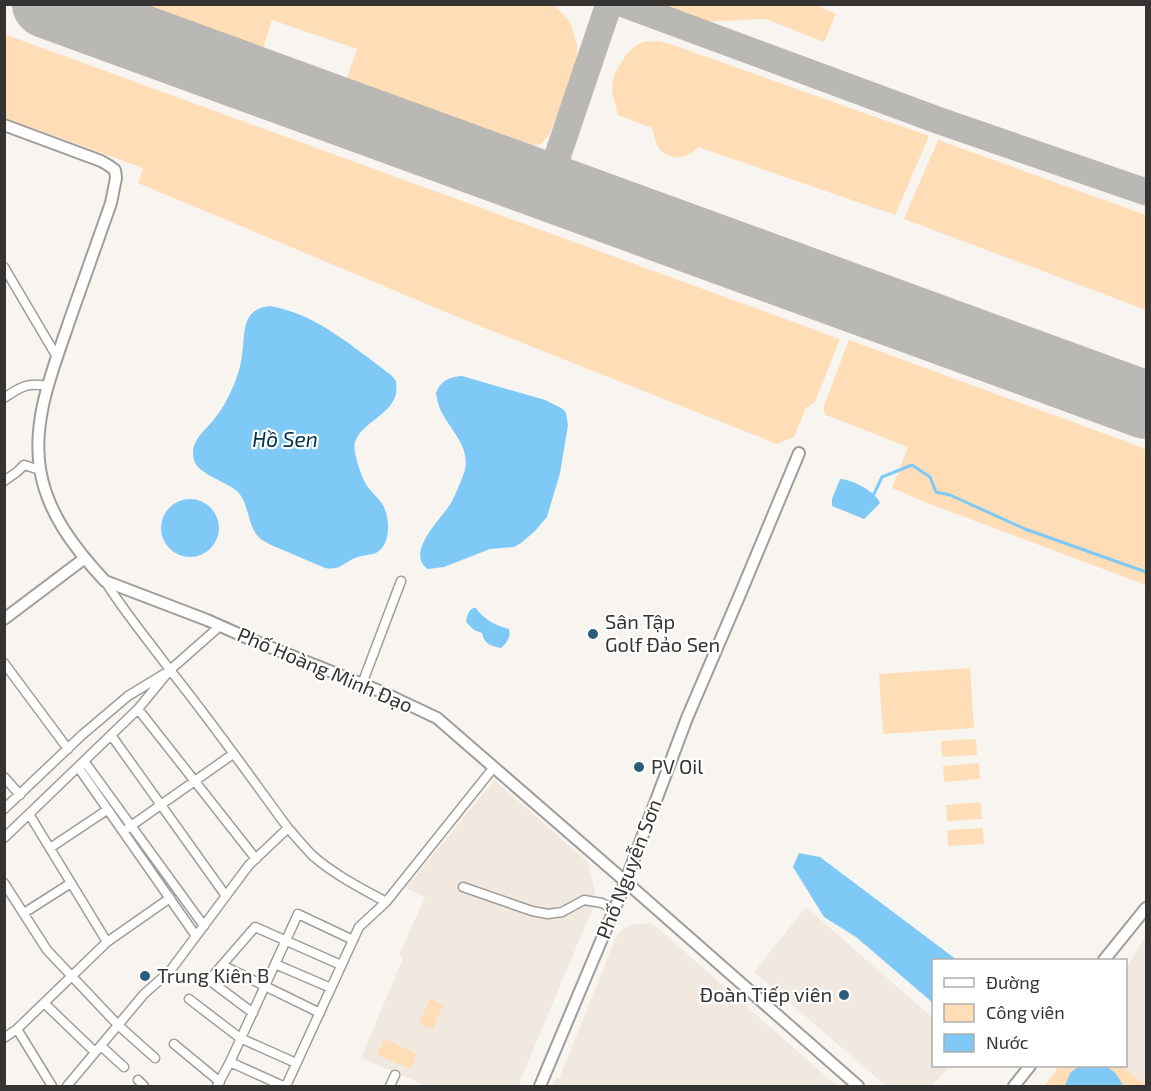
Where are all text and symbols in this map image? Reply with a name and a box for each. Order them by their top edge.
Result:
water label: Hồ Sen [252,426,318,451]
place label: Sân Tập Golf Đảo Sen [605,609,720,656]
street label: Phố Hoàng Minh Đạo [234,621,417,717]
marker: Sân Tập Golf Đảo Sen [586,627,600,641]
place label: PV Oil [651,754,703,778]
marker: PV Oil [632,760,646,774]
street label: Phố Nguyễn Sơn [590,795,666,942]
legend [932,959,1127,1067]
place label: Trung Kiên B [157,963,269,987]
marker: Trung Kiên B [138,969,152,983]
text: Đường [986,971,1040,993]
place label: Đoàn Tiếp viên [700,982,832,1006]
marker: Đoàn Tiếp viên [837,988,851,1002]
text: Công viên [986,1001,1065,1023]
text: Nước [986,1031,1029,1053]

